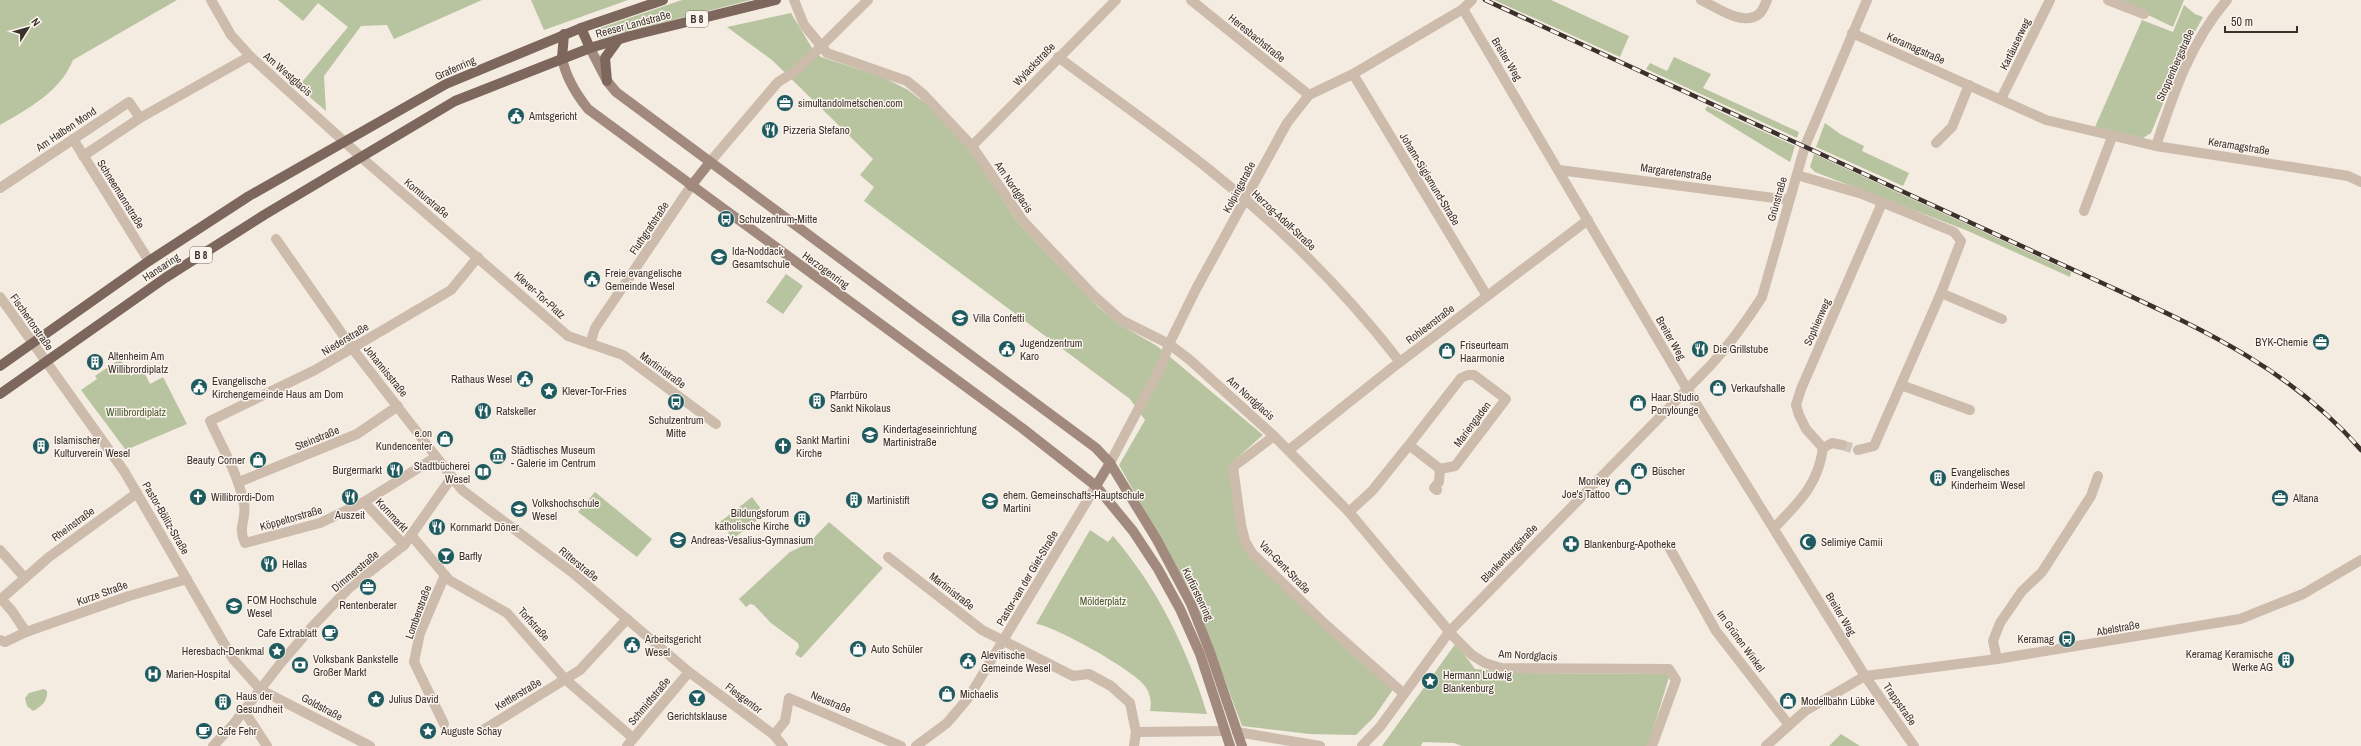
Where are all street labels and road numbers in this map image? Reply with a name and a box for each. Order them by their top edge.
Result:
street label: Reeser Landstraße [594,7,672,41]
road number: B 8 [686,11,708,27]
street label: Heresbachstraße [1226,11,1288,65]
street label: Kartäuserweg [1997,16,2033,72]
street label: Stoppenbergstraße [2153,27,2197,103]
street label: Keramagstraße [1885,29,1947,67]
street label: Breiter Weg [1489,35,1525,83]
street label: Wylackstraße [1010,40,1058,88]
street label: Am Westglacis [260,48,316,99]
street label: Grafenring [432,53,478,83]
street label: Am Halben Mond [32,104,99,155]
street label: Johann-Sigismund-Straße [1397,130,1463,228]
street label: Keramagstraße [2207,134,2271,158]
street label: Schneemannstraße [94,157,148,231]
street label: Am Nordglacis [991,158,1037,216]
street label: Kolpingstraße [1220,159,1258,215]
street label: Margaretenstraße [1640,160,1712,184]
street label: Komturstraße [402,175,452,221]
street label: Grünstraße [1764,175,1790,223]
street label: Herzog-Adolf-Straße [1249,187,1319,253]
street label: Fluthgrafstraße [626,199,672,257]
road number: B 8 [190,247,212,263]
street label: Herzogenring [800,248,852,292]
street label: Hansaring [140,250,182,284]
street label: Klever-Tor-Platz [511,268,569,322]
street label: Fischertorstraße [7,291,57,353]
street label: Sophienweg [1800,296,1834,348]
street label: Rohleerstraße [1403,301,1457,347]
street label: Breiter Weg [1653,314,1689,362]
street label: Niederstraße [319,319,371,359]
street label: Johannisstraße [361,342,411,400]
street label: Martinistraße [637,349,689,391]
street label: Am Nordglacis [1224,372,1278,423]
street label: Mariengaden [1450,399,1494,449]
street label: Steinstraße [293,423,341,453]
street label: Pastor-Bölitz-Straße [140,479,192,557]
street label: Kornmarkt [373,495,412,535]
street label: Köppeltorstraße [258,502,324,534]
street label: Rheinstraße [49,504,97,544]
street label: Blankenburgstraße [1477,521,1541,585]
street label: Pastor-van der Giet-Straße [993,528,1061,628]
street label: Van-Gent-Straße [1256,538,1314,596]
street label: Ritterstraße [556,544,602,584]
street label: Dimmerstraße [328,547,382,595]
street label: Kurfürstenring [1179,565,1217,623]
street label: Martinistraße [927,569,977,613]
street label: Kurze Straße [75,577,129,609]
street label: Lomberstraße [402,583,434,641]
street label: Breiter Weg [1823,590,1859,638]
street label: Torfstraße [515,604,553,644]
street label: Im Grünen Winkel [1714,607,1768,675]
street label: Abelstraße [2094,617,2141,639]
street label: Am Nordglacis [1497,646,1558,664]
street label: Schmidtstraße [625,674,673,728]
street label: Kettlerstraße [492,675,544,713]
street label: Flesgentor [723,680,765,716]
street label: Trappstraße [1880,680,1920,728]
street label: Neustraße [809,688,853,716]
street label: Goldstraße [299,690,345,724]

